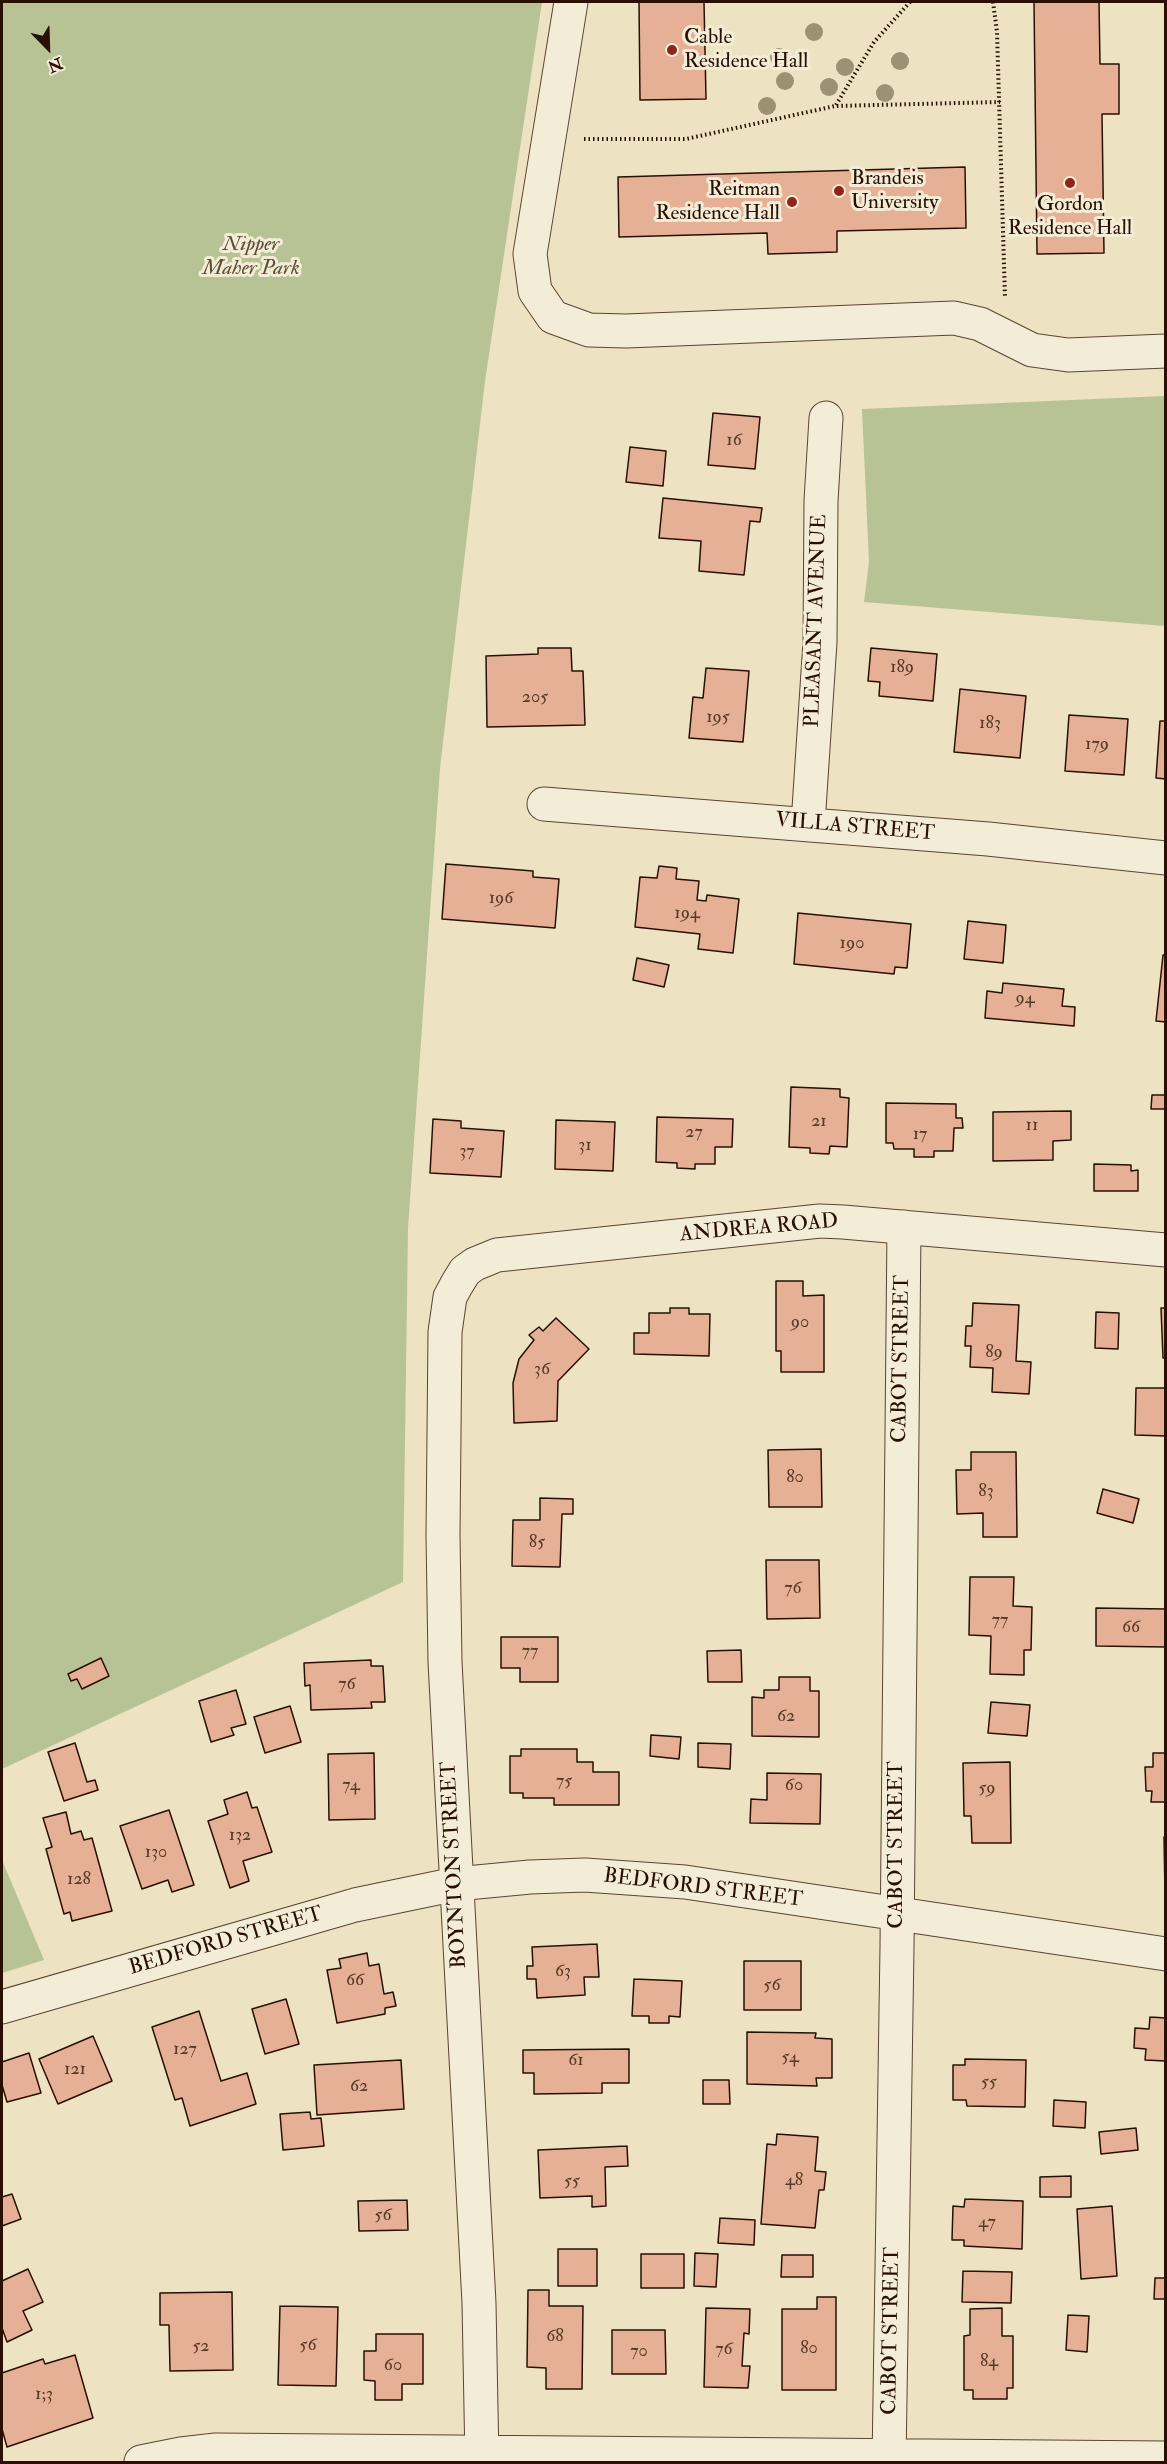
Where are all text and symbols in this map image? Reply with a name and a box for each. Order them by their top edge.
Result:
north arrow [18,18,78,78]
place label: Cable Residence Hall [684,25,808,75]
marker: Cable Residence Hall [665,43,679,57]
text: N [45,53,66,77]
place label: Brandeis University [851,166,939,216]
marker: Gordon Residence Hall [1063,176,1077,190]
place label: Reitman Residence Hall [656,177,780,227]
marker: Brandeis University [832,184,846,198]
place label: Gordon Residence Hall [1008,192,1132,242]
marker: Reitman Residence Hall [785,195,799,209]
park label: Nipper Maher Park [202,232,300,282]
house number: 16 [726,430,742,452]
street label: PLEASANT AVENUE [801,514,833,728]
house number: 189 [890,657,914,679]
house number: 205 [522,687,548,709]
house number: 195 [706,707,730,729]
house number: 183 [979,713,1001,735]
house number: 179 [1085,734,1109,756]
street label: VILLA STREET [774,808,936,848]
house number: 196 [489,888,513,910]
house number: 194 [674,903,700,925]
house number: 190 [840,933,864,955]
house number: 94 [1016,988,1034,1010]
house number: 21 [811,1111,827,1133]
house number: 11 [1026,1115,1038,1137]
house number: 27 [685,1122,703,1144]
house number: 17 [913,1124,927,1146]
house number: 31 [578,1135,592,1157]
house number: 37 [459,1141,475,1163]
street label: ANDREA ROAD [679,1210,839,1248]
street label: CABOT STREET [888,1275,916,1443]
house number: 90 [791,1312,809,1334]
house number: 89 [985,1342,1003,1364]
house number: 36 [534,1359,550,1381]
house number: 80 [786,1467,804,1489]
house number: 83 [978,1481,994,1503]
house number: 85 [529,1532,545,1554]
house number: 76 [784,1578,802,1600]
house number: 77 [992,1610,1008,1632]
house number: 66 [1122,1617,1140,1639]
house number: 77 [522,1641,538,1663]
house number: 76 [338,1674,356,1696]
house number: 62 [777,1706,795,1728]
street label: BOYNTON STREET [437,1761,473,1969]
street label: CABOT STREET [884,1761,910,1929]
house number: 75 [556,1771,572,1793]
house number: 74 [342,1775,360,1797]
house number: 60 [785,1775,803,1797]
house number: 59 [978,1778,996,1800]
house number: 132 [229,1825,251,1847]
house number: 130 [145,1842,167,1864]
street label: BEDFORD STREET [602,1864,804,1914]
house number: 128 [67,1869,91,1891]
street label: BEDFORD STREET [126,1902,326,1982]
house number: 63 [555,1961,571,1983]
house number: 66 [346,1970,364,1992]
house number: 56 [764,1975,780,1997]
house number: 127 [173,2039,197,2061]
house number: 54 [781,2047,799,2069]
house number: 61 [568,2050,584,2072]
house number: 121 [64,2059,86,2081]
house number: 55 [981,2072,997,2094]
house number: 62 [350,2076,368,2098]
house number: 48 [785,2170,803,2192]
house number: 55 [564,2171,580,2193]
house number: 56 [375,2205,391,2227]
house number: 47 [978,2212,996,2234]
street label: CABOT STREET [878,2247,906,2415]
house number: 68 [546,2326,564,2348]
house number: 56 [300,2335,316,2357]
house number: 52 [193,2336,209,2358]
house number: 80 [800,2338,818,2360]
house number: 76 [715,2339,733,2361]
house number: 70 [630,2341,648,2363]
house number: 84 [980,2351,998,2373]
house number: 60 [384,2355,402,2377]
house number: 1;3 [35,2384,53,2406]

